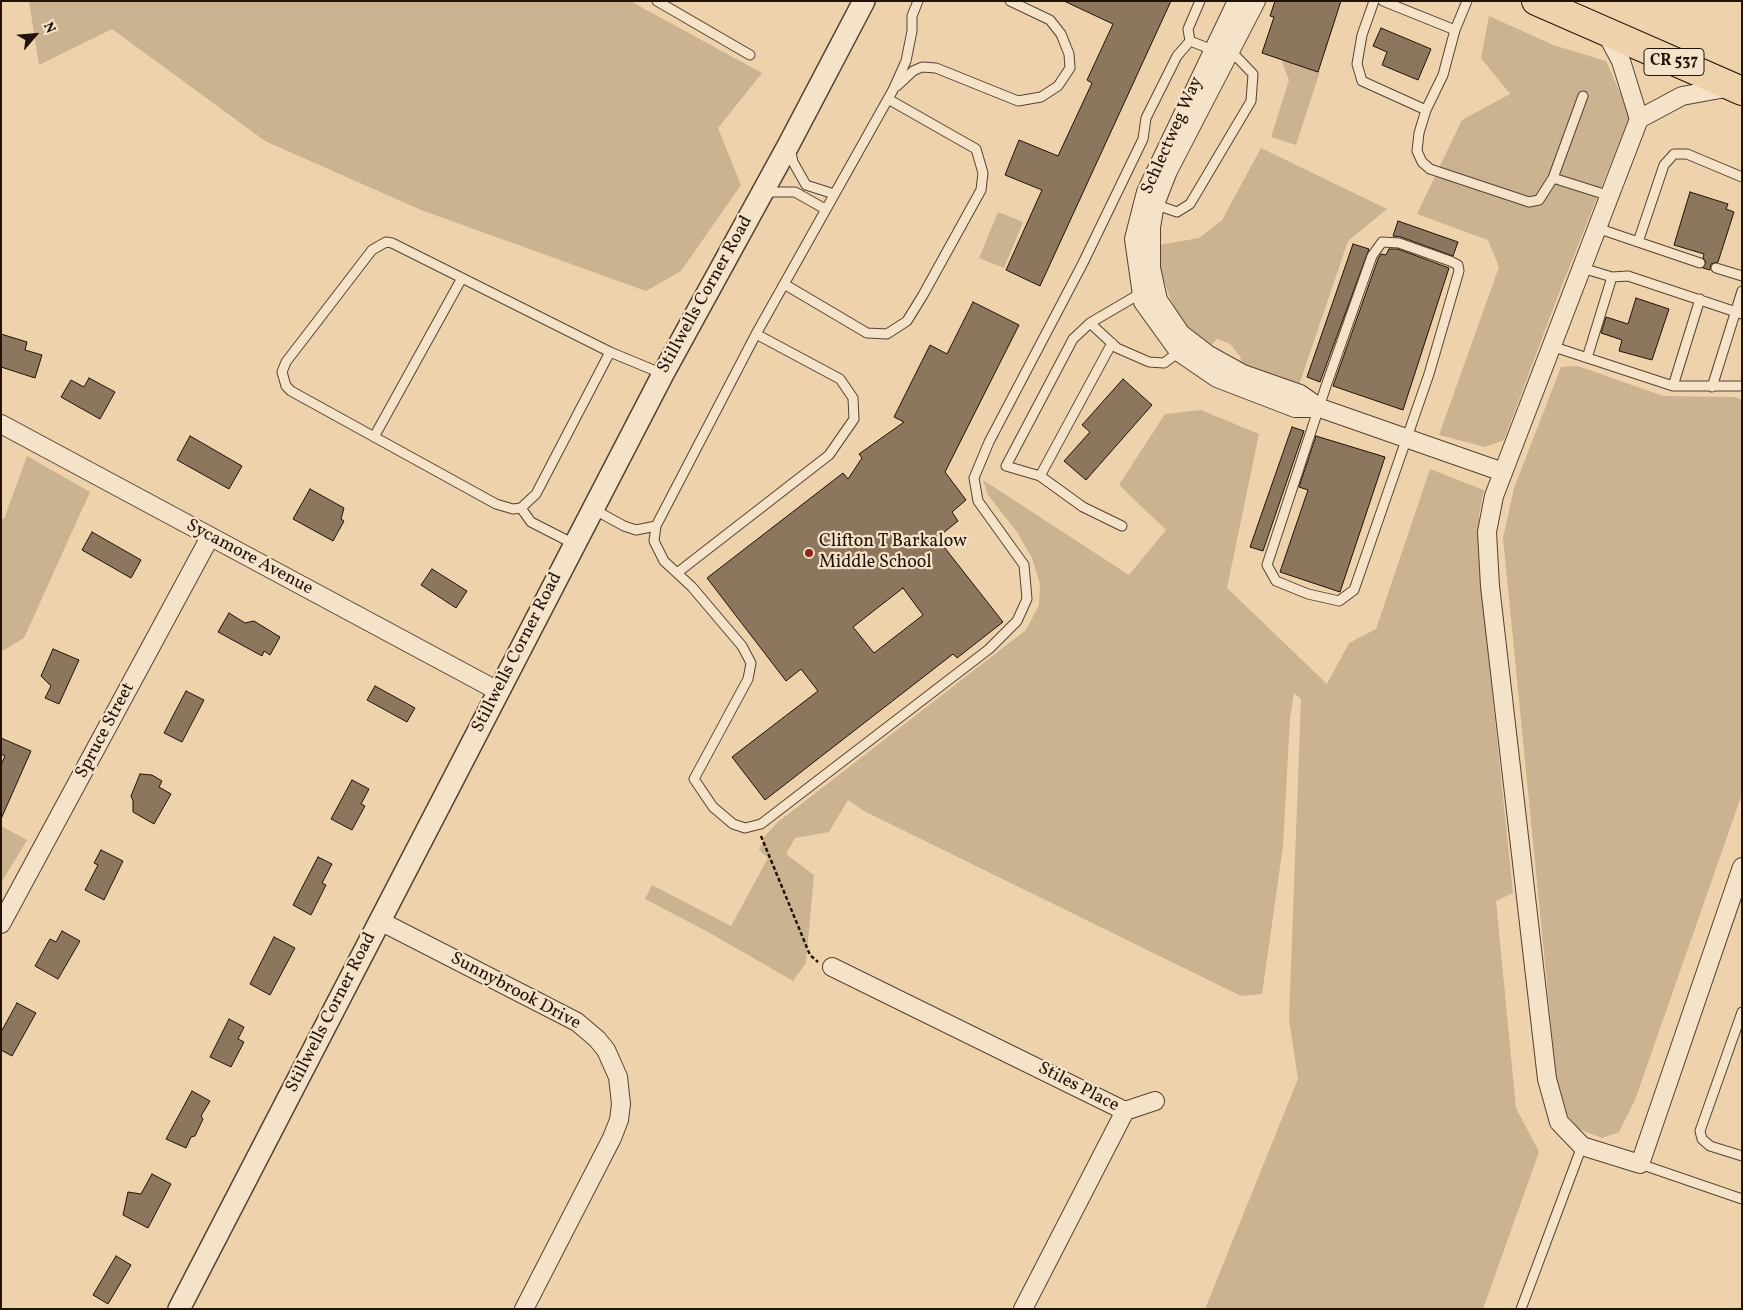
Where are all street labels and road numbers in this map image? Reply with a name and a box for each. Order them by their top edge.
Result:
road number: CR 537 [1644,48,1704,76]
street label: Schlectweg Way [1137,74,1209,198]
street label: Stillwells Corner Road [654,212,758,378]
street label: Sycamore Avenue [182,515,316,601]
street label: Stillwells Corner Road [468,569,568,737]
street label: Spruce Street [72,679,140,783]
street label: Stillwells Corner Road [282,929,382,1097]
street label: Sunnybrook Drive [446,949,584,1035]
street label: Stiles Place [1034,1058,1122,1118]

